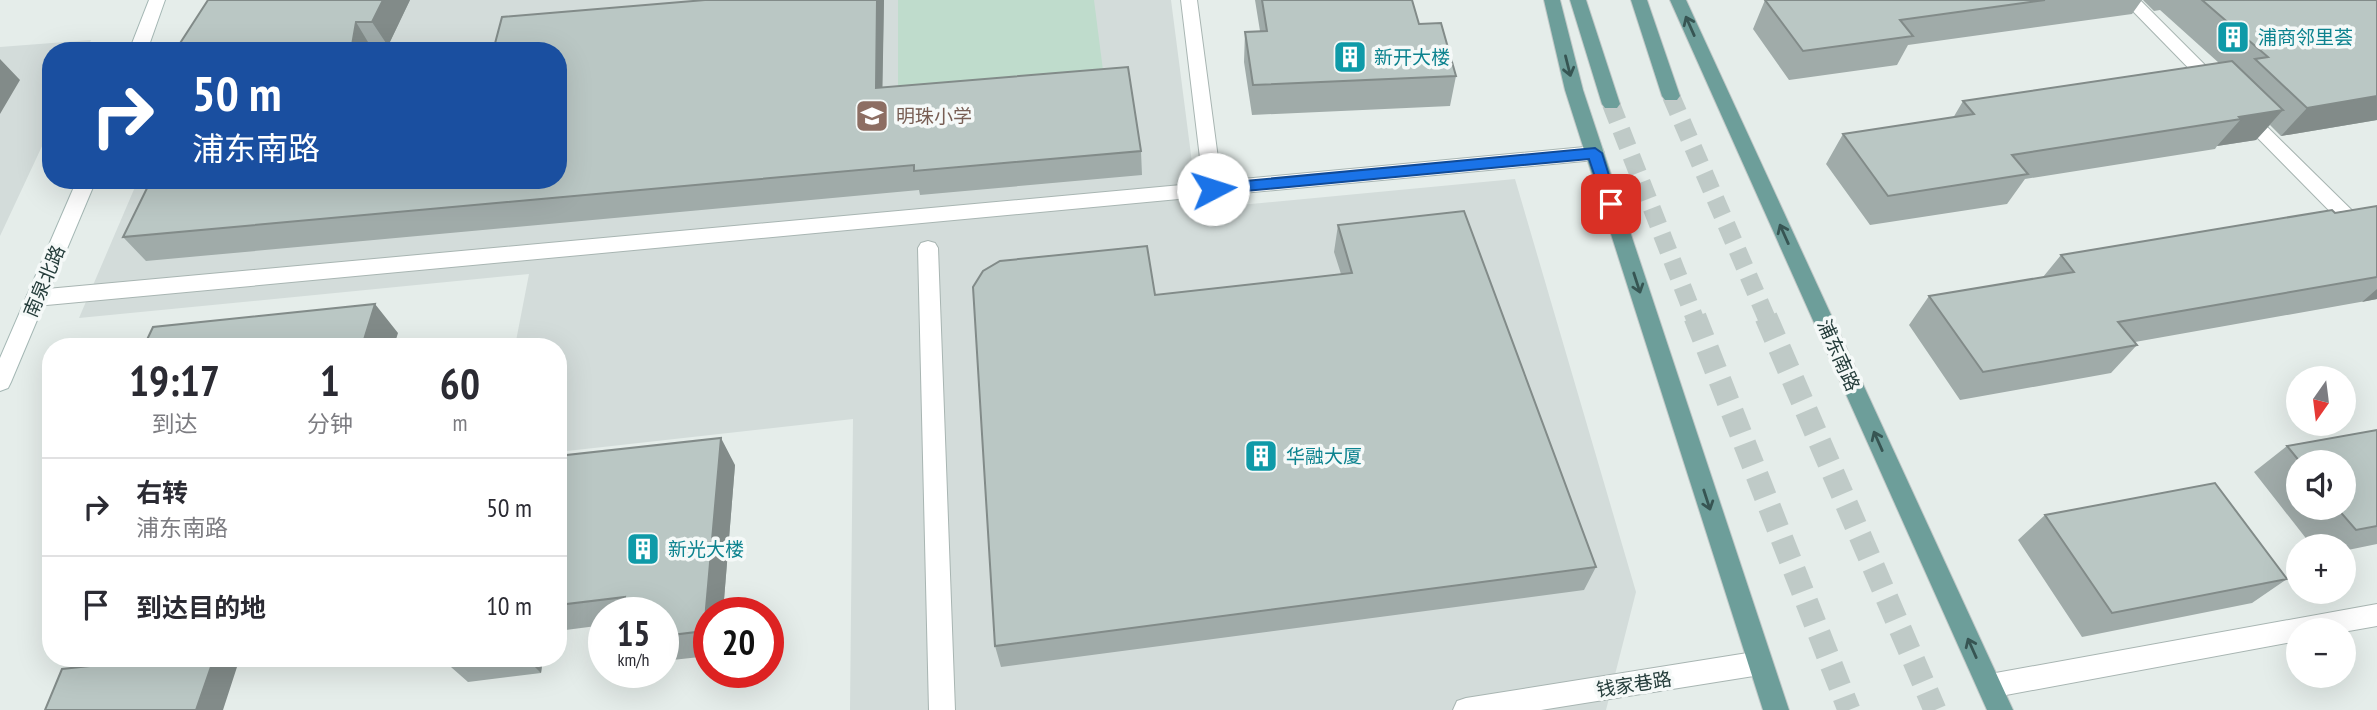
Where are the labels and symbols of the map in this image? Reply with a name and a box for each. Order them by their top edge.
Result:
one-way arrow [1683,16,1696,38]
building icon: 浦商邻里荟 [2214,18,2252,56]
place label: 浦商邻里荟 [2258,25,2353,49]
building icon: 新开大楼 [1331,38,1369,76]
place label: 新开大楼 [1374,45,1450,69]
one-way arrow [1562,54,1575,77]
school or university icon: 明珠小学 [853,97,891,135]
place label: 明珠小学 [896,104,972,128]
position arrow [1176,152,1250,226]
pin [1581,174,1641,234]
one-way arrow [1777,223,1790,245]
street label: 南泉北路 [18,241,70,321]
one-way arrow [1632,272,1644,294]
street label: 浦东南路 [1813,315,1865,395]
north arrow [2286,366,2356,436]
one-way arrow [1871,431,1884,452]
building icon: 华融大厦 [1242,437,1280,475]
place label: 华融大厦 [1286,444,1362,468]
one-way arrow [1702,488,1714,510]
building icon: 新光大楼 [624,530,662,568]
place label: 新光大楼 [668,537,744,561]
speed limit sign: 20 [693,597,784,688]
one-way arrow [1965,638,1978,659]
street label: 钱家巷路 [1595,666,1673,702]

